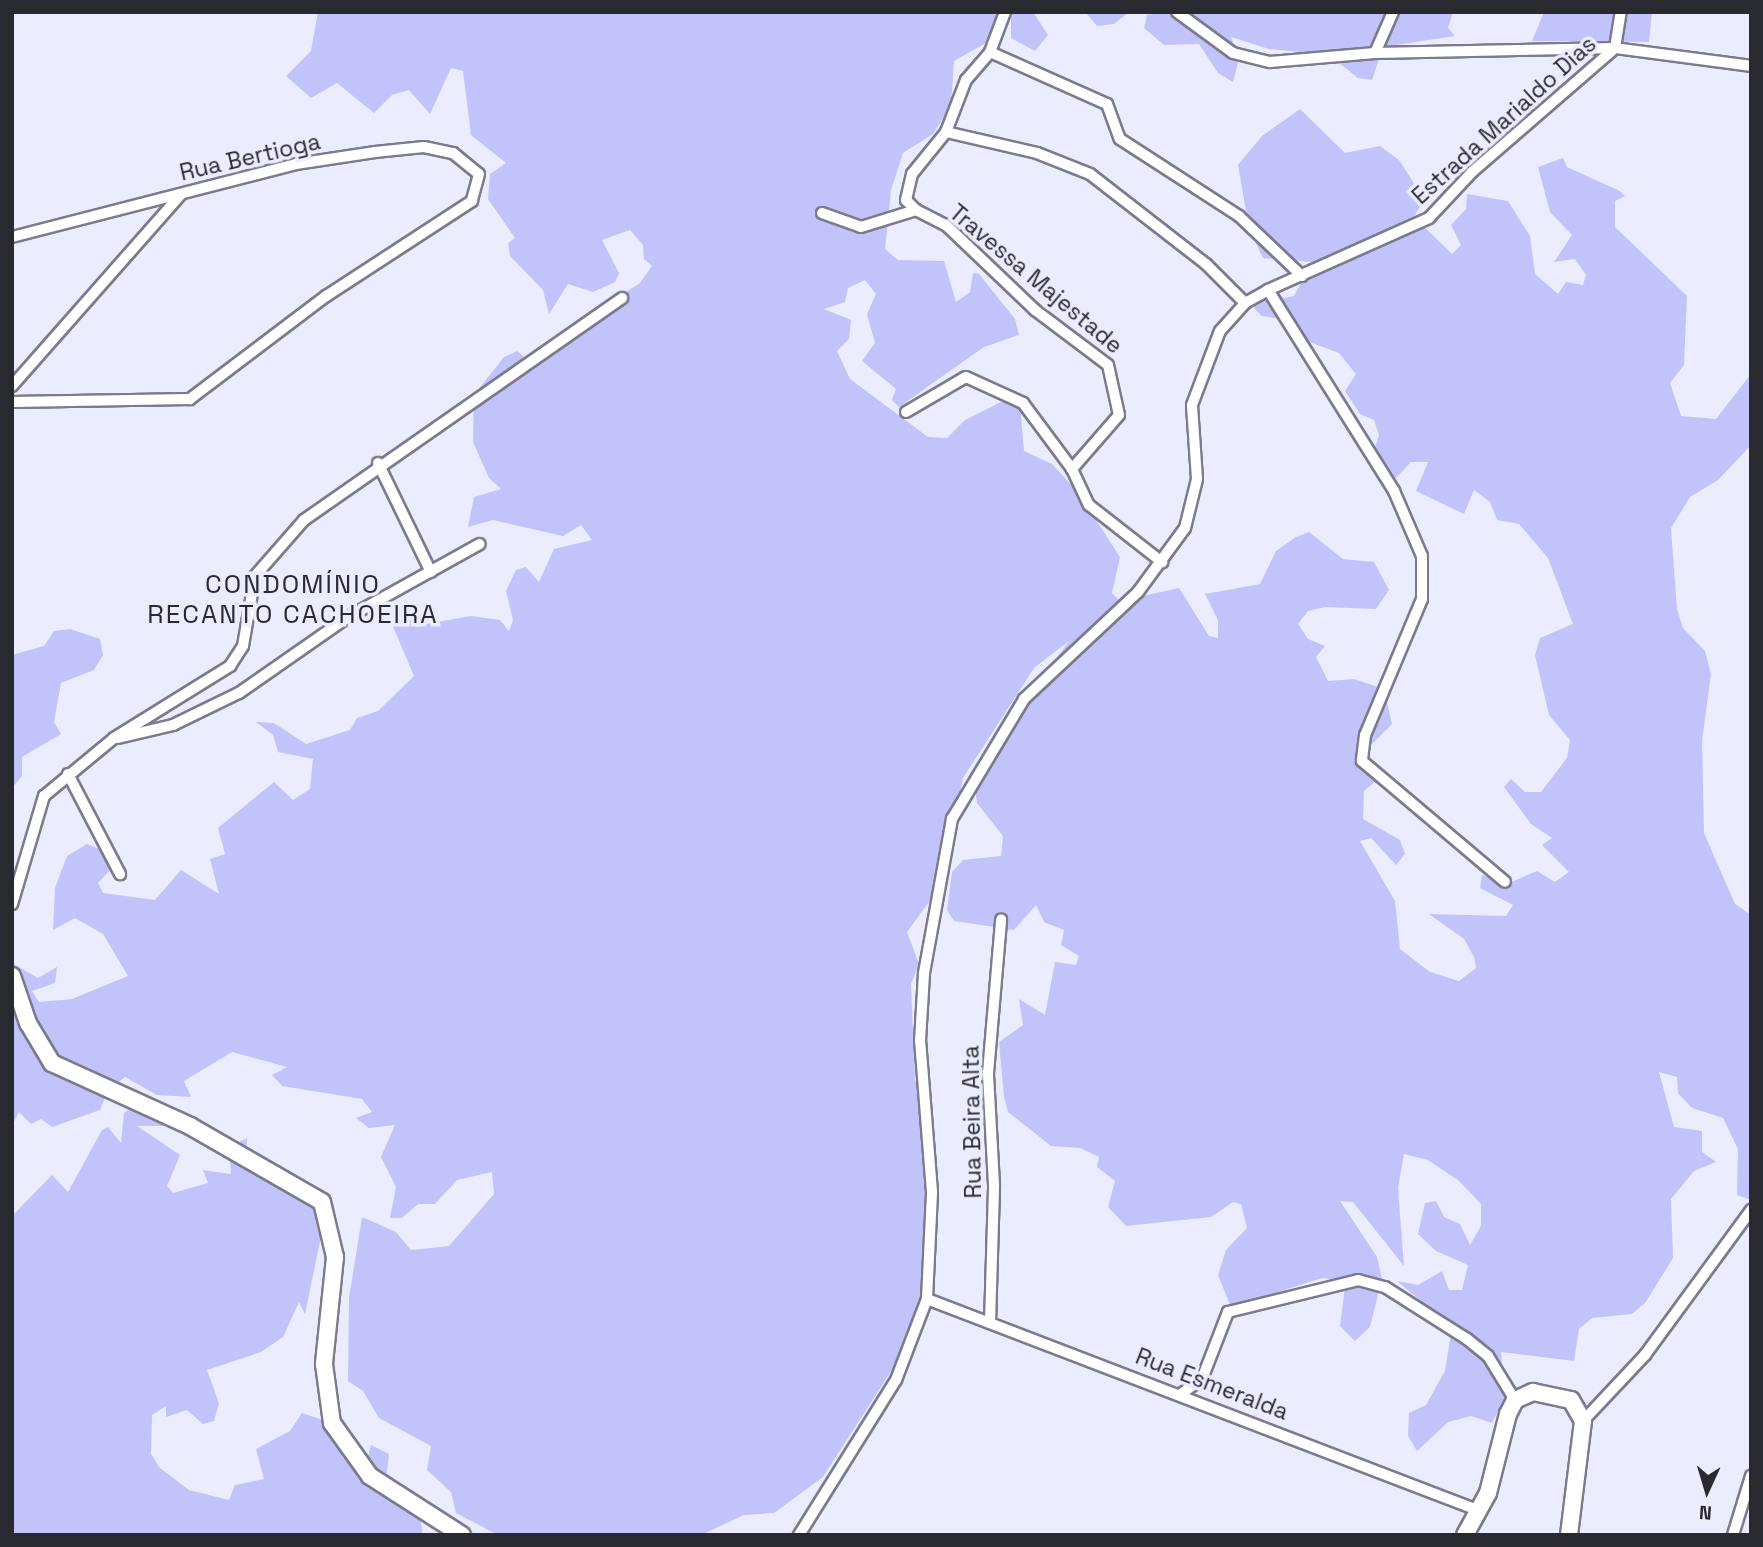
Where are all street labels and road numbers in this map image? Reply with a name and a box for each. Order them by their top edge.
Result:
street label: Estrada Marialdo Dias [1406,30,1602,210]
street label: Rua Bertioga [177,127,323,187]
street label: Travessa Majestade [944,198,1128,360]
street label: Rua Beira Alta [957,1045,987,1199]
street label: Rua Esmeralda [1132,1342,1292,1426]

